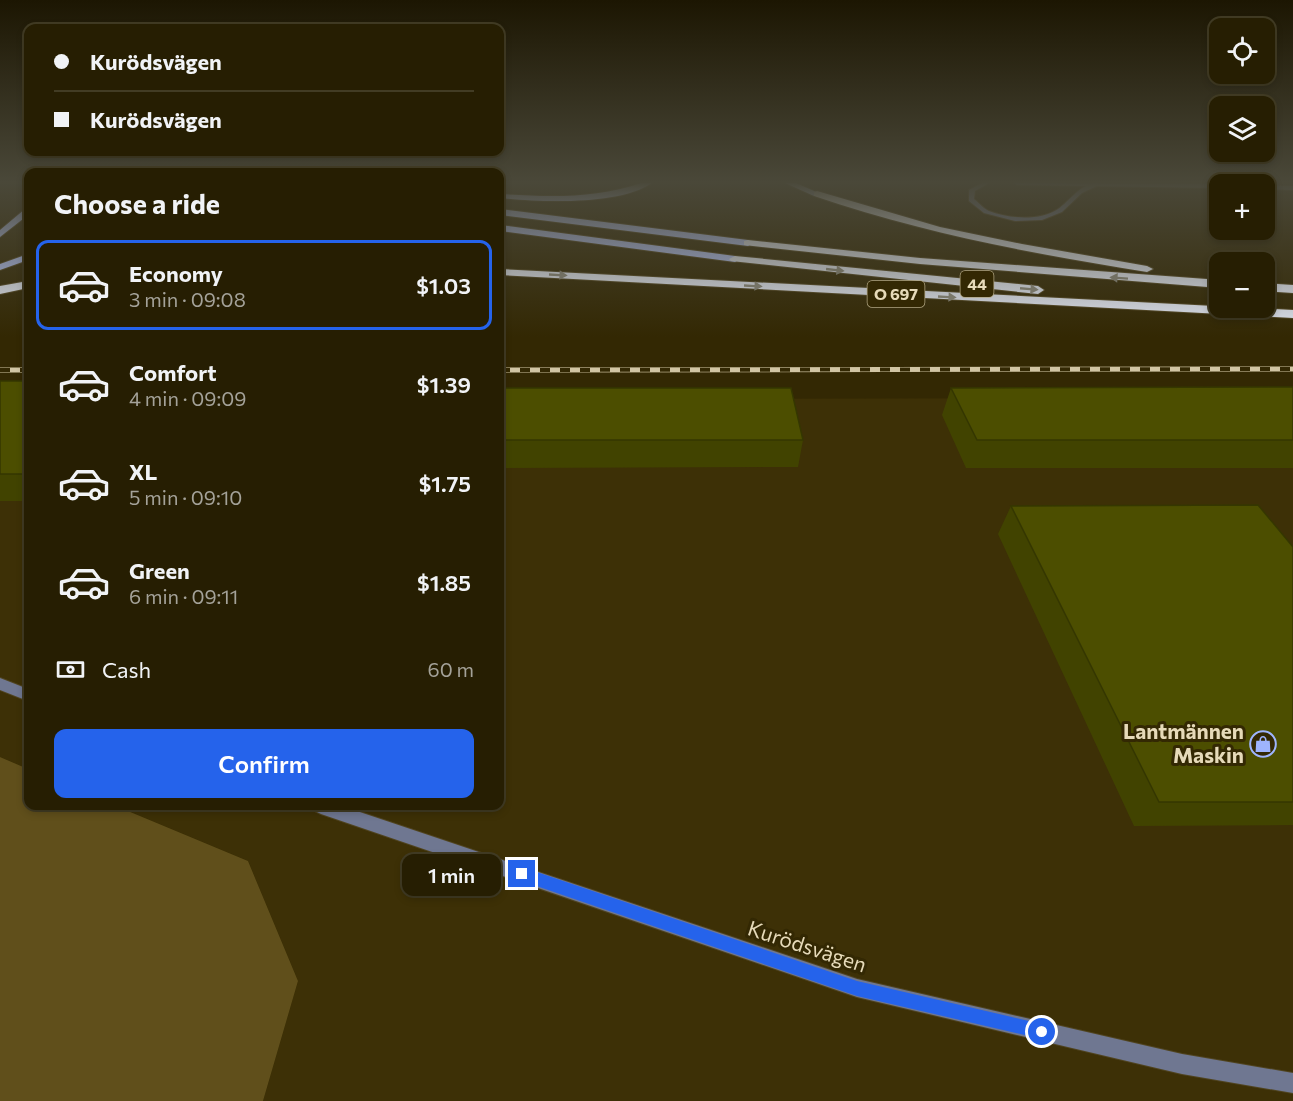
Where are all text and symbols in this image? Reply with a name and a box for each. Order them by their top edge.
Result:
map controls [1209,18,1275,318]
button: locate [1209,18,1275,84]
text: Kurödsvägen [90,48,222,75]
button: layers [1209,96,1275,162]
text: Kurödsvägen [90,106,222,133]
button: + [1209,174,1275,240]
text: Choose a ride [54,187,220,220]
button: − [1209,252,1275,318]
icon: car [57,258,111,312]
text: Economy [129,260,223,287]
one-way arrow [825,265,844,275]
one-way arrow [548,270,567,280]
road number: 44 [960,271,994,297]
text: $1.03 [416,272,471,299]
one-way arrow [1110,273,1129,282]
one-way arrow [743,281,762,291]
road number: O 697 [868,281,924,307]
one-way arrow [1019,284,1038,294]
text: 3 min · 09:08 [129,287,246,311]
one-way arrow [938,292,957,301]
icon: car [57,357,111,411]
text: Comfort [129,359,217,386]
text: $1.39 [417,371,471,398]
text: 4 min · 09:09 [129,386,246,410]
icon: car [57,456,111,510]
text: XL [129,458,157,485]
text: $1.75 [419,470,471,497]
text: 5 min · 09:10 [129,485,242,509]
icon: car [57,555,111,609]
text: Green [129,557,190,584]
text: $1.85 [417,569,471,596]
text: 6 min · 09:11 [129,584,238,608]
icon: cash [54,653,87,686]
text: Cash [102,656,151,683]
text: 60 m [428,657,474,681]
place label: Lantmännen Maskin [1123,718,1244,767]
button: Confirm [54,729,474,798]
shop icon: Lantmännen Maskin [1248,729,1278,759]
callout: 1 min [402,853,501,895]
route end [508,860,535,887]
text: 1 min [428,863,475,887]
street label: Kurödsvägen [745,915,870,977]
route start [1028,1018,1055,1045]

